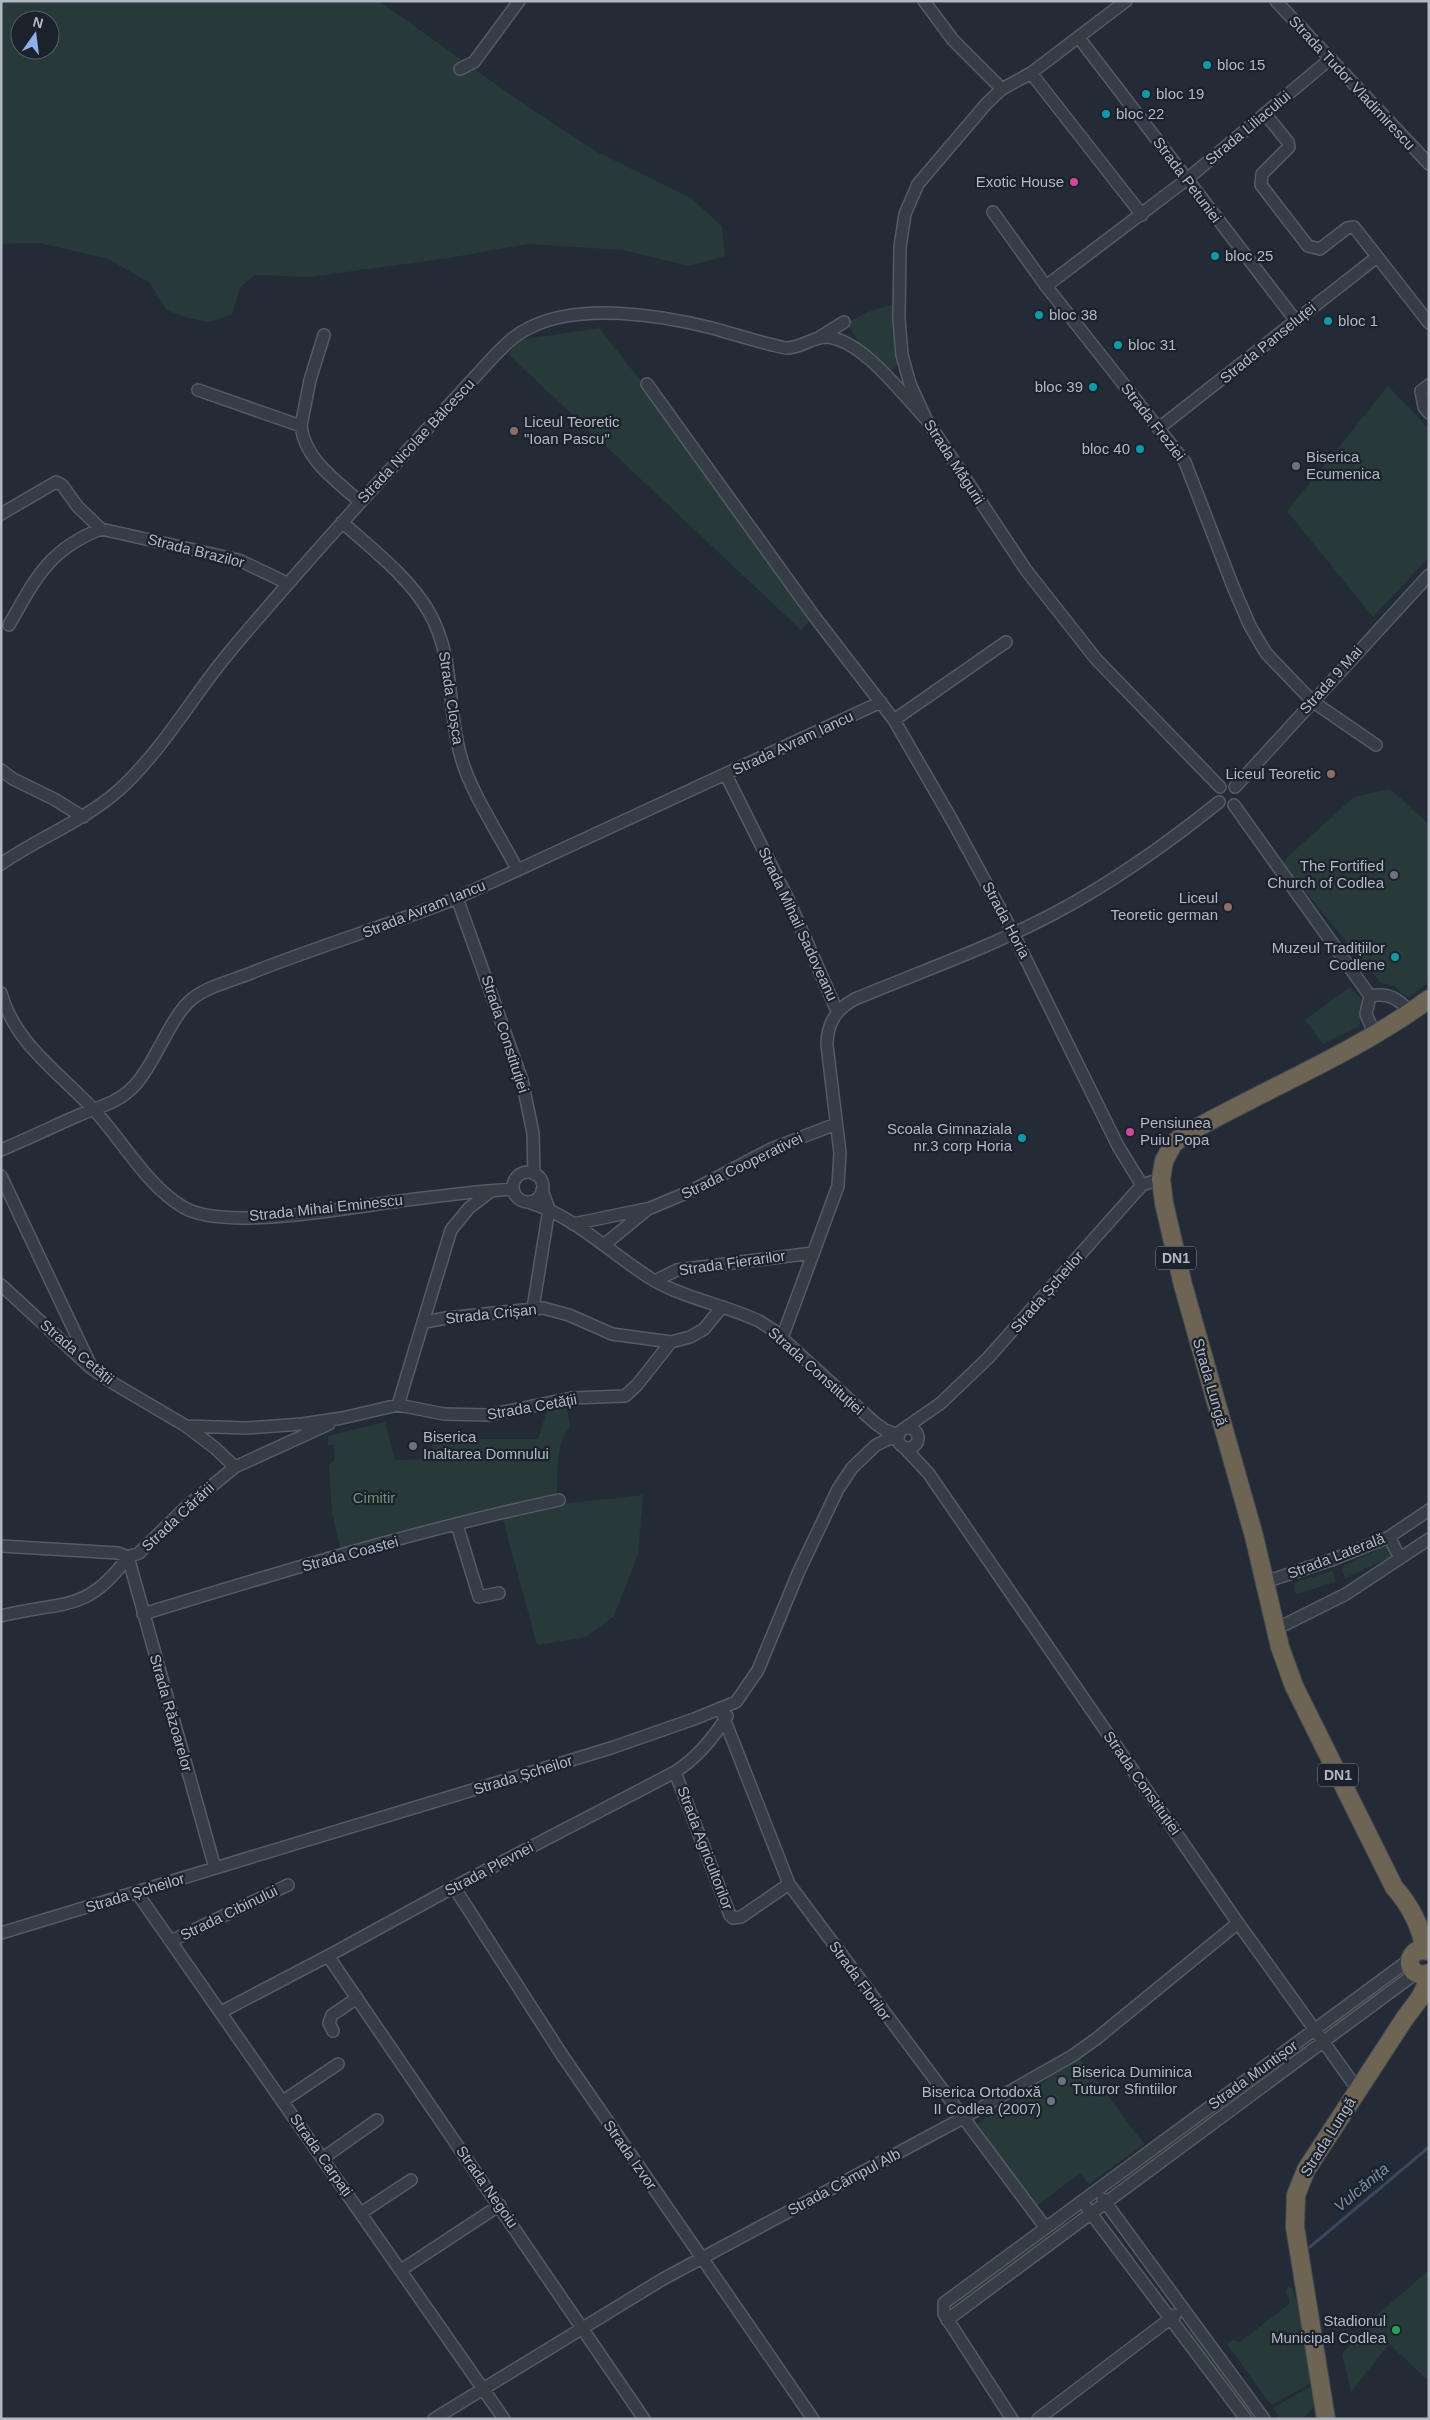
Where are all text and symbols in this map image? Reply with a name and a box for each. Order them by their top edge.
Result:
north arrow [10,10,60,60]
street label: Strada Tudor Vladimirescu [1286,12,1419,153]
text: N [31,13,45,31]
place label: bloc 15 [1217,56,1265,73]
marker: bloc 15 [1201,59,1213,71]
place label: bloc 19 [1156,85,1204,102]
street label: Strada Liliacului [1202,87,1294,168]
marker: bloc 19 [1140,88,1152,100]
place label: bloc 22 [1116,105,1164,122]
marker: bloc 22 [1100,108,1112,120]
street label: Strada Petuniei [1150,134,1225,226]
place label: Exotic House [976,173,1064,190]
marker: Exotic House [1068,176,1080,188]
place label: bloc 25 [1225,247,1273,264]
marker: bloc 25 [1209,250,1221,262]
street label: Strada Panseluței [1216,299,1319,386]
place label: bloc 38 [1049,306,1097,323]
marker: bloc 38 [1033,309,1045,321]
place label: bloc 1 [1338,312,1378,329]
marker: bloc 1 [1322,315,1334,327]
place label: bloc 31 [1128,336,1176,353]
marker: bloc 31 [1112,339,1124,351]
street label: Strada Nicolae Bălcescu [354,375,478,506]
place label: bloc 39 [1035,378,1083,395]
street label: Strada Freziei [1118,380,1189,464]
marker: bloc 39 [1087,381,1099,393]
place label: Liceul Teoretic "Ioan Pascu" [524,413,620,447]
street label: Strada Măgurii [921,416,988,507]
marker: Liceul Teoretic "Ioan Pascu" [508,425,520,437]
place label: bloc 40 [1082,440,1130,457]
marker: bloc 40 [1134,443,1146,455]
place label: Biserica Ecumenica [1306,448,1381,482]
marker: Biserica Ecumenica [1290,460,1302,472]
street label: Strada Brazilor [146,530,246,571]
street label: Strada 9 Mai [1296,642,1365,717]
street label: Strada Cloșca [436,650,467,746]
street label: Strada Avram Iancu [730,707,856,778]
place label: Liceul Teoretic [1225,765,1321,782]
marker: Liceul Teoretic [1325,768,1337,780]
street label: Strada Mihail Sadoveanu [755,844,842,1003]
place label: The Fortified Church of Codlea [1267,857,1385,891]
marker: The Fortified Church of Codlea [1388,869,1400,881]
street label: Strada Avram Iancu [360,876,488,941]
street label: Strada Horia [979,879,1034,962]
place label: Liceul Teoretic german [1110,889,1218,923]
marker: Liceul Teoretic german [1222,901,1234,913]
place label: Muzeul Tradițiilor Codlene [1272,939,1385,973]
marker: Muzeul Tradițiilor Codlene [1389,951,1401,963]
street label: Strada Constituției [478,973,532,1095]
place label: Pensiunea Puiu Popa [1140,1114,1212,1148]
place label: Scoala Gimnaziala nr.3 corp Horia [887,1120,1013,1154]
marker: Pensiunea Puiu Popa [1124,1126,1136,1138]
street label: Strada Cooperativei [678,1129,805,1202]
marker: Scoala Gimnaziala nr.3 corp Horia [1016,1132,1028,1144]
street label: Strada Mihai Eminescu [248,1191,404,1224]
road number: DN1 [1156,1246,1196,1270]
street label: Strada Fierarilor [677,1247,786,1278]
street label: Strada Șcheilor [1007,1247,1087,1336]
street label: Strada Crișan [444,1300,537,1327]
street label: Strada Cetății [37,1316,118,1387]
street label: Strada Constituției [765,1323,868,1418]
street label: Strada Lungă [1190,1336,1231,1428]
street label: Strada Cetății [486,1390,578,1423]
place label: Biserica Inaltarea Domnului [423,1428,549,1462]
marker: Biserica Inaltarea Domnului [407,1440,419,1452]
street label: Strada Cărării [138,1479,217,1554]
park label: Cimitir [353,1489,395,1506]
street label: Strada Laterală [1285,1529,1387,1582]
street label: Strada Coastei [300,1532,400,1575]
street label: Strada Răzoarelor [147,1652,196,1774]
street label: Strada Constituției [1100,1728,1185,1838]
street label: Strada Șcheilor [471,1751,574,1798]
road number: DN1 [1318,1764,1358,1786]
street label: Strada Agricultorilor [674,1784,737,1912]
street label: Strada Plevnei [442,1838,536,1899]
street label: Strada Șcheilor [83,1869,186,1916]
street label: Strada Cibinului [177,1882,280,1943]
street label: Strada Florilor [826,1938,895,2024]
street label: Strada Muntișor [1205,2037,1301,2113]
place label: Biserica Duminica Tuturor Sfintiilor [1072,2063,1193,2097]
marker: Biserica Duminica Tuturor Sfintiilor [1056,2075,1068,2087]
place label: Biserica Ortodoxă II Codlea (2007) [922,2083,1042,2117]
street label: Strada Lungă [1297,2093,1359,2179]
marker: Biserica Ortodoxă II Codlea (2007) [1045,2095,1057,2107]
street label: Strada Carpați [287,2110,356,2199]
street label: Strada Izvor [600,2117,661,2193]
street label: Strada Negoiu [453,2143,522,2231]
street label: Strada Câmpul Alb [785,2145,903,2218]
water label: Vulcănița [1331,2160,1392,2215]
place label: Stadionul Municipal Codlea [1271,2312,1387,2346]
marker: Stadionul Municipal Codlea [1390,2324,1402,2336]

